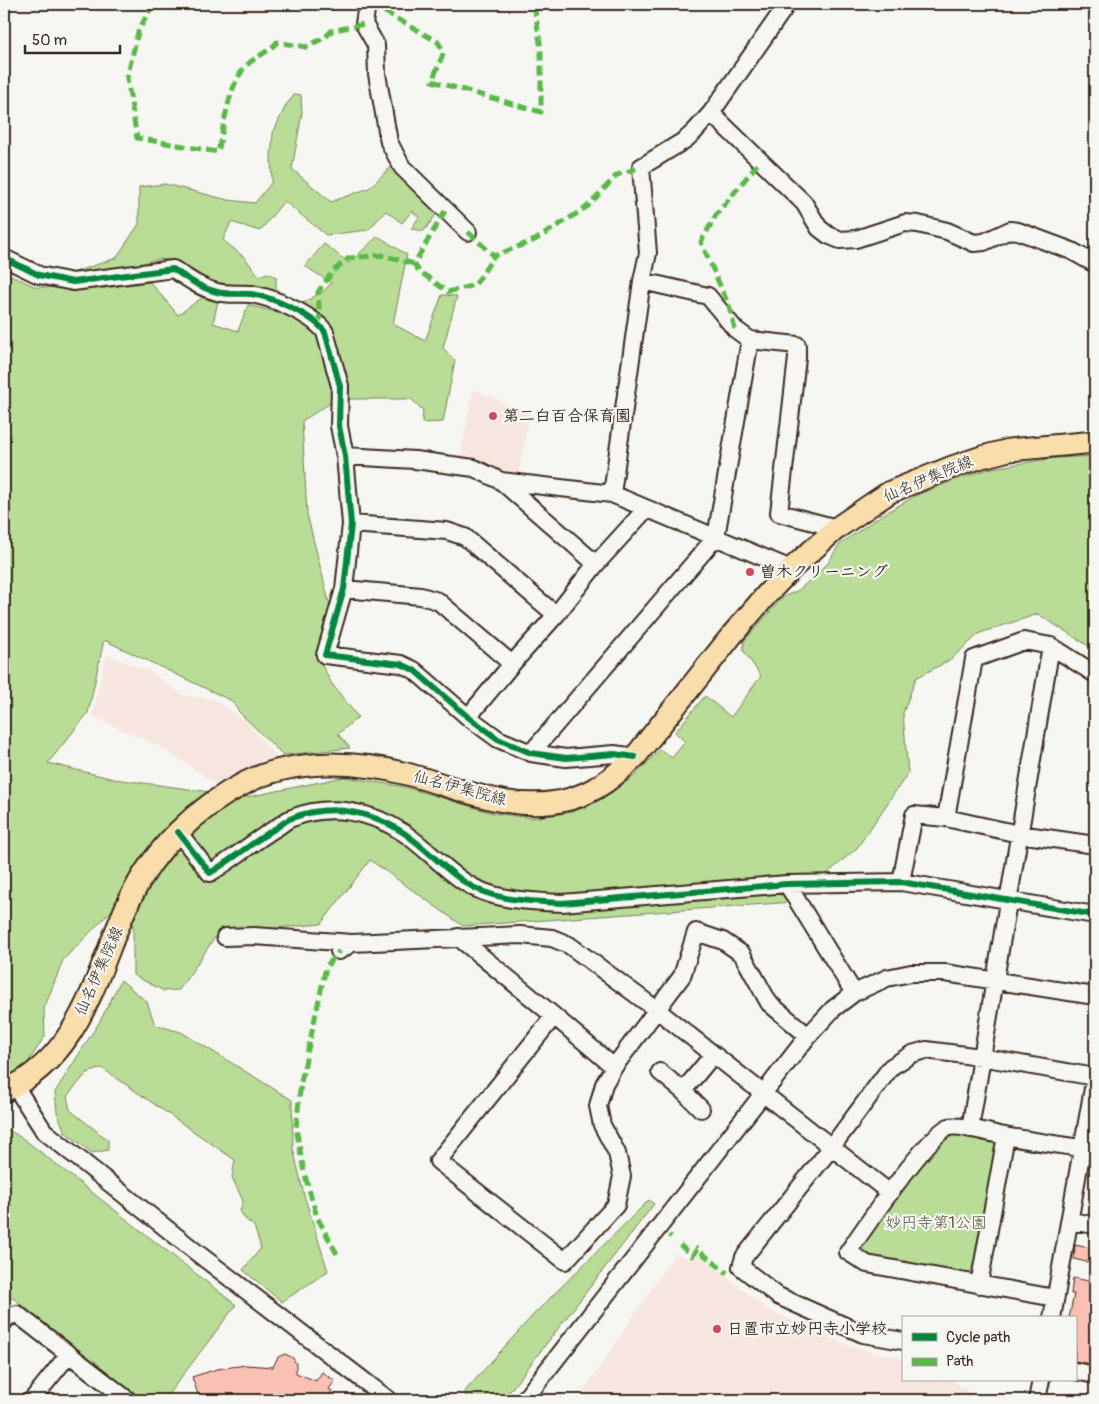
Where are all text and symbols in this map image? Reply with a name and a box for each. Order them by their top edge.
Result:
scale bar [25,22,120,54]
text: 50 m [32,31,67,50]
place label: 第二白百合保育園 [503,406,631,426]
marker: 第二白百合保育園 [487,410,499,422]
street label: 仙名伊集院線 [880,451,976,507]
place label: 曽木クリーニング [760,562,888,582]
marker: 曽木クリーニング [744,566,756,578]
street label: 仙名伊集院線 [411,766,509,810]
street label: 仙名伊集院線 [70,923,128,1019]
park label: 妙円寺第1公園 [885,1213,987,1233]
legend [902,1316,1076,1382]
place label: 日置市立妙円寺小学校 [727,1319,887,1339]
marker: 日置市立妙円寺小学校 [711,1323,723,1335]
text: Cycle path [946,1328,1010,1347]
text: Path [946,1352,973,1371]

